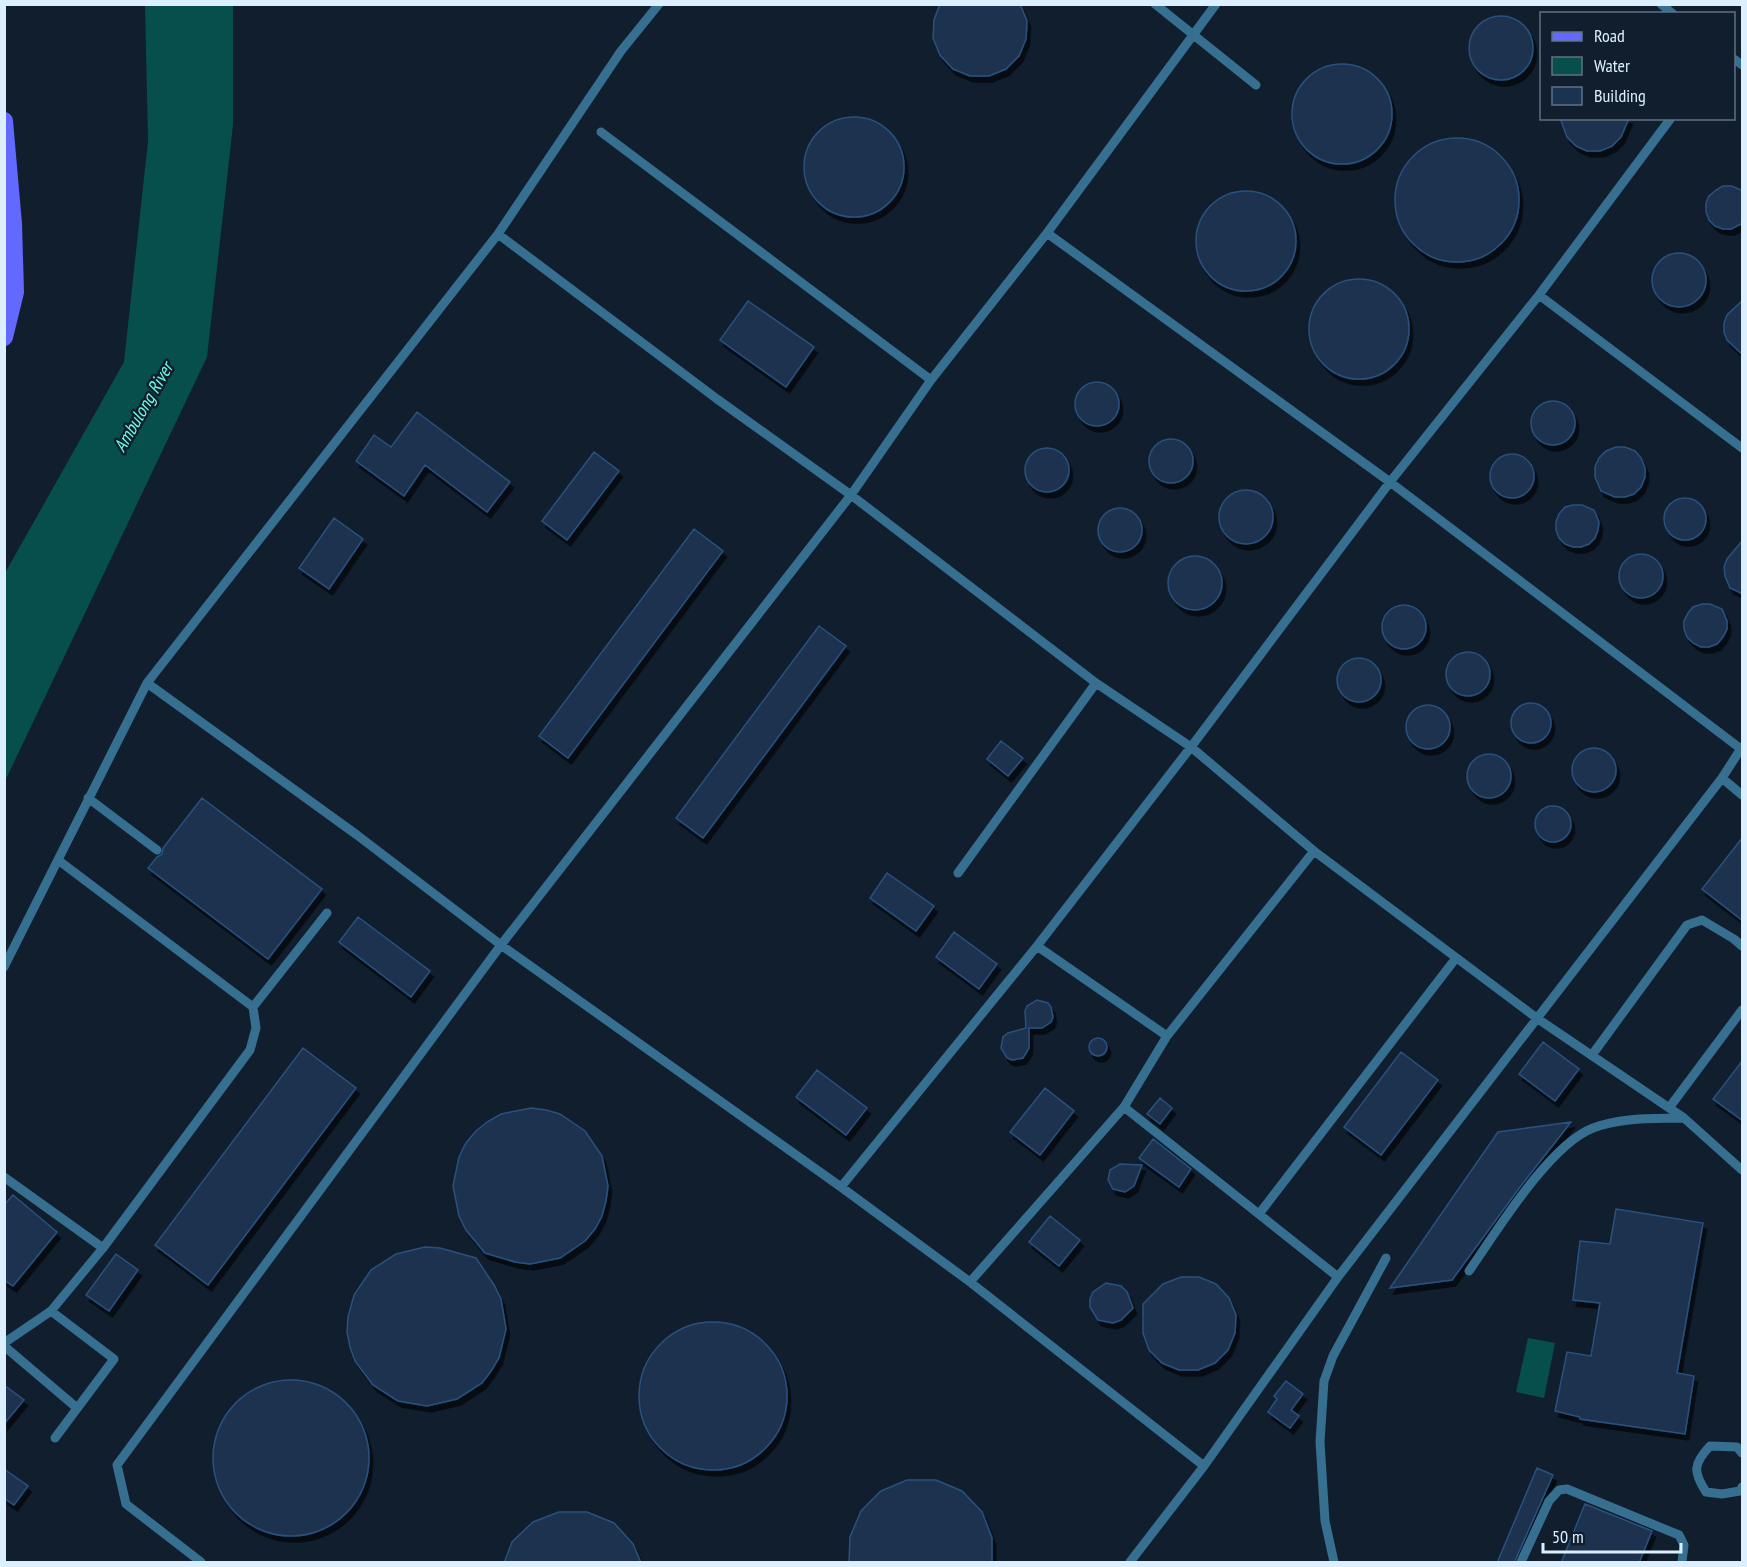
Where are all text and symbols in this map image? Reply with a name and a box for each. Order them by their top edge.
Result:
legend [1540,12,1735,120]
text: Road [1594,24,1625,47]
text: Water [1594,54,1630,77]
text: Building [1594,84,1646,107]
water label: Ambulong River [108,356,179,456]
scale bar [1543,1516,1681,1554]
text: 50 m [1552,1525,1584,1548]

